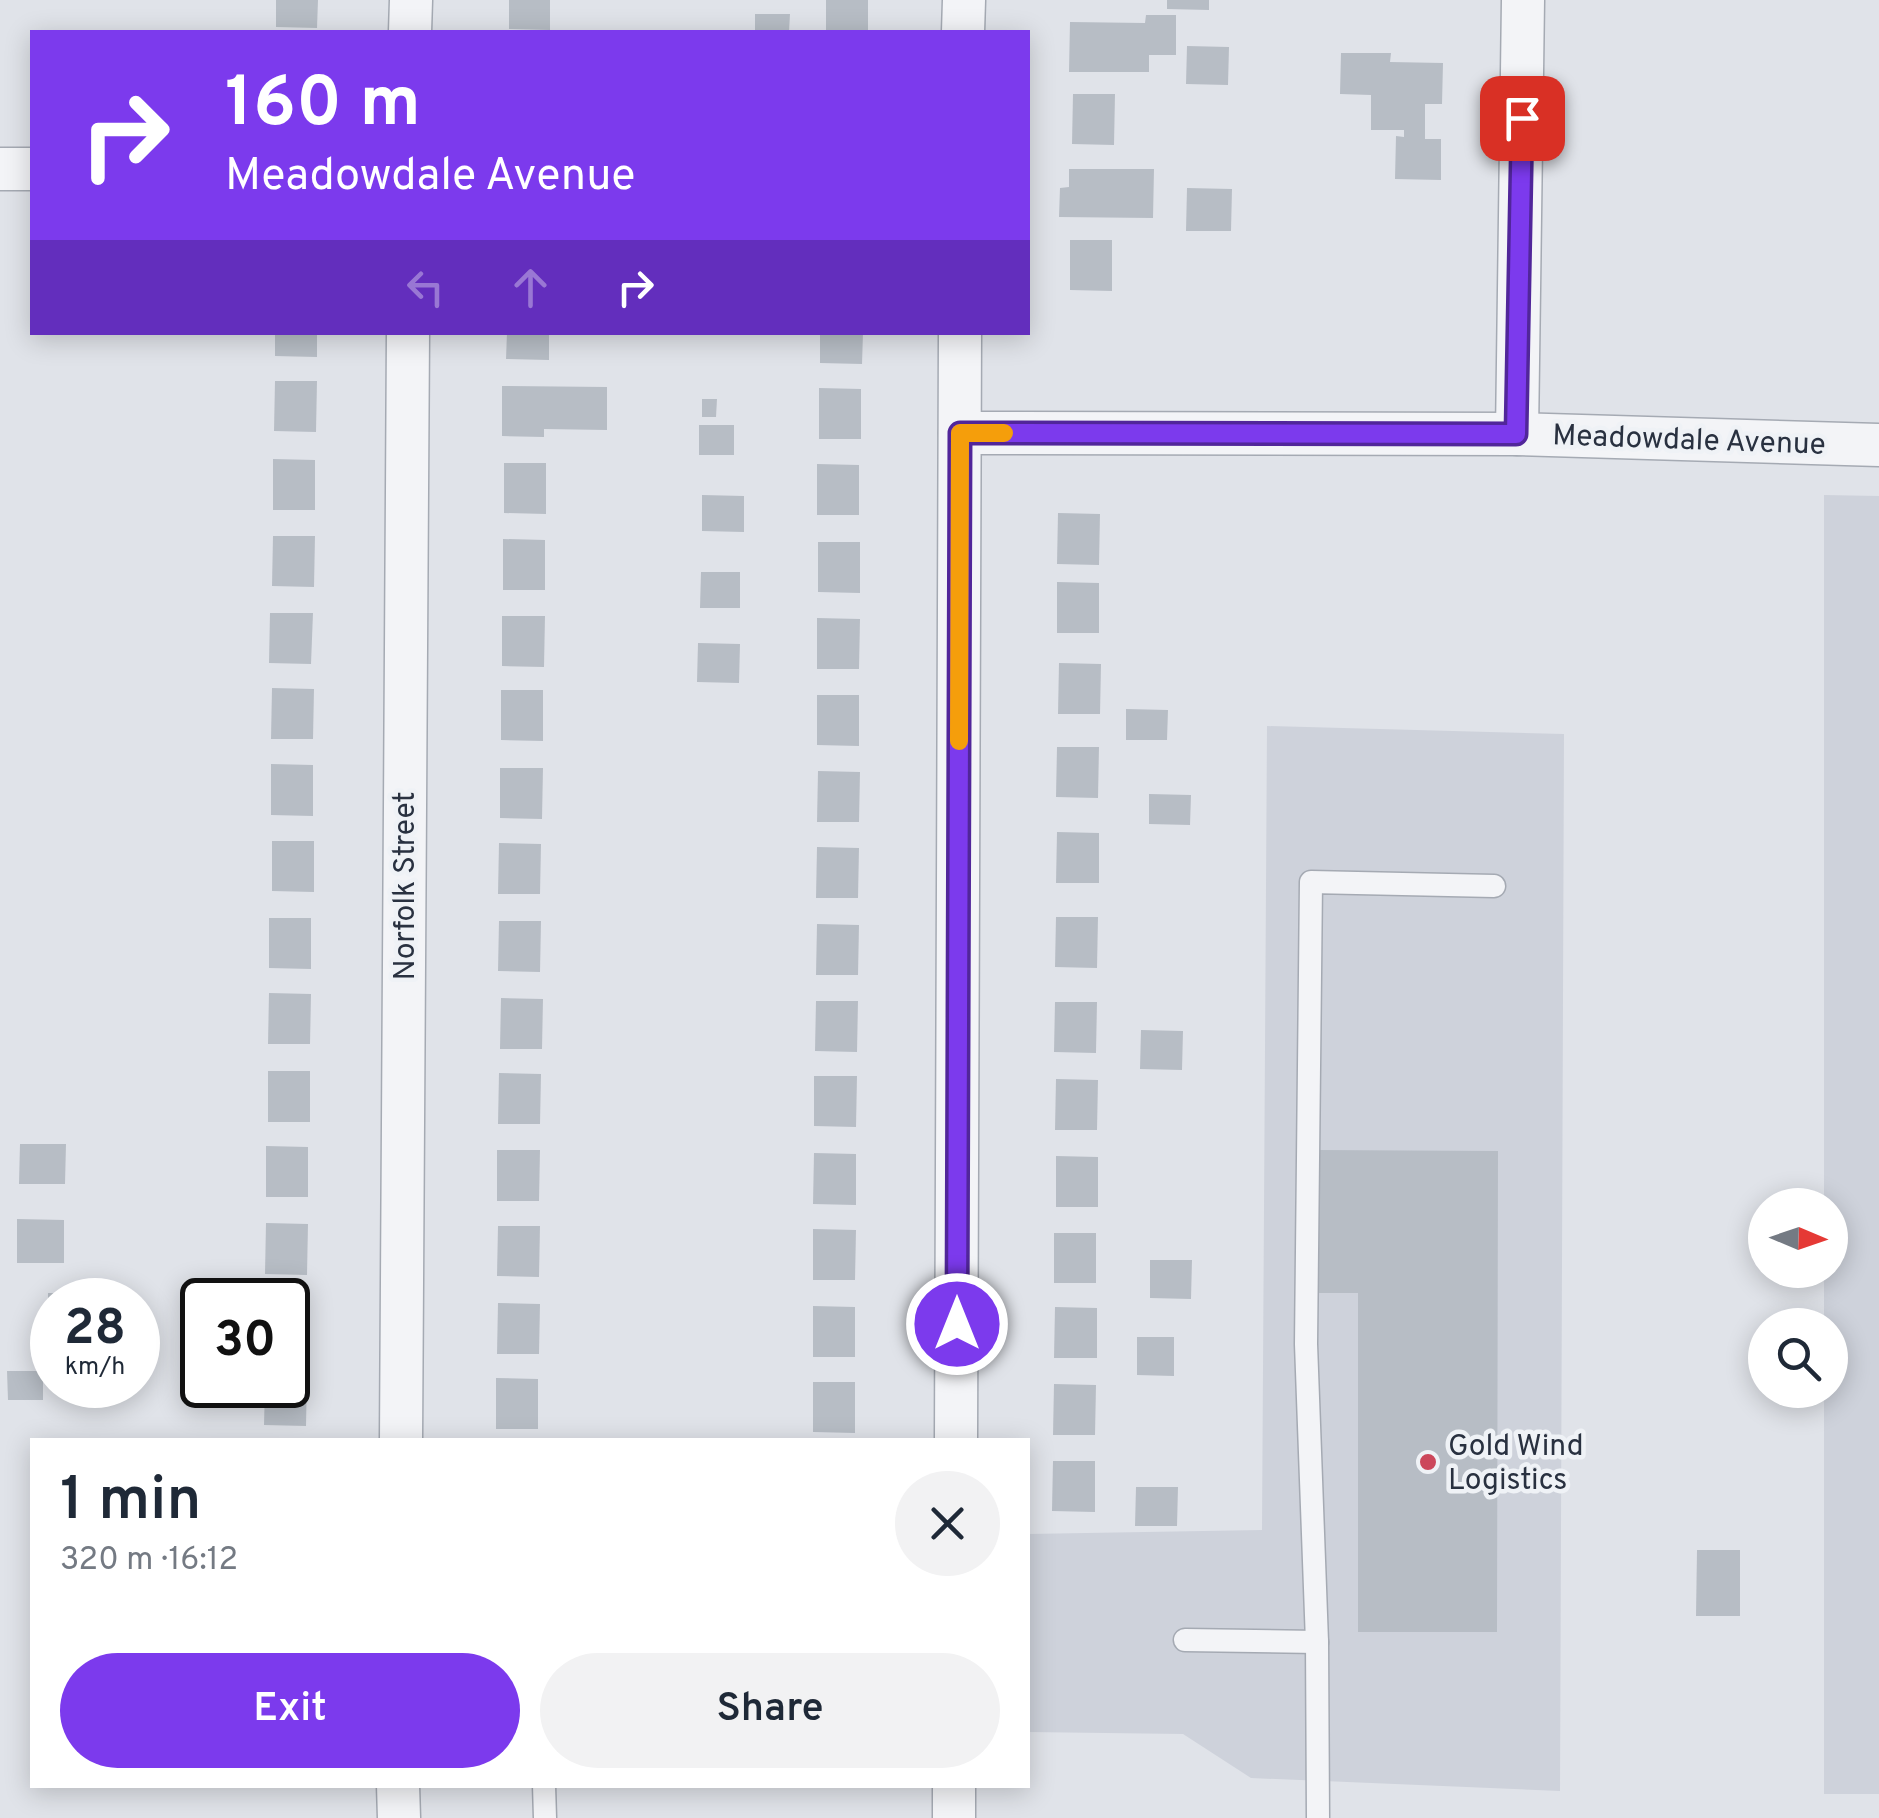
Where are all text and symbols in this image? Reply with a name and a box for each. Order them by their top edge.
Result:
text: 160 m [225,62,421,151]
icon: right [60,70,190,200]
pin [1480,76,1565,161]
icon: arrive [1495,91,1550,146]
text: Meadowdale Avenue [225,149,635,206]
icon: left [398,260,453,315]
icon: ahead [503,260,558,315]
icon: right [608,260,663,315]
street label: Meadowdale Avenue [1552,418,1826,465]
street label: Norfolk Street [388,791,425,981]
north arrow [1748,1188,1848,1288]
map controls [1748,1188,1848,1408]
position arrow [905,1272,1009,1376]
speed limit sign: 30 [180,1278,310,1408]
text: 28 [64,1299,126,1362]
button: search [1748,1308,1848,1408]
text: km/h [65,1352,125,1384]
place label: Gold Wind Logistics [1448,1429,1584,1500]
marker: Gold Wind Logistics [1417,1451,1439,1473]
text: 1 min [60,1465,201,1541]
button: close [895,1471,1000,1576]
text: 320 m · 16:12 [60,1541,238,1581]
button: Exit [60,1653,520,1768]
button: Share [540,1653,1000,1768]

